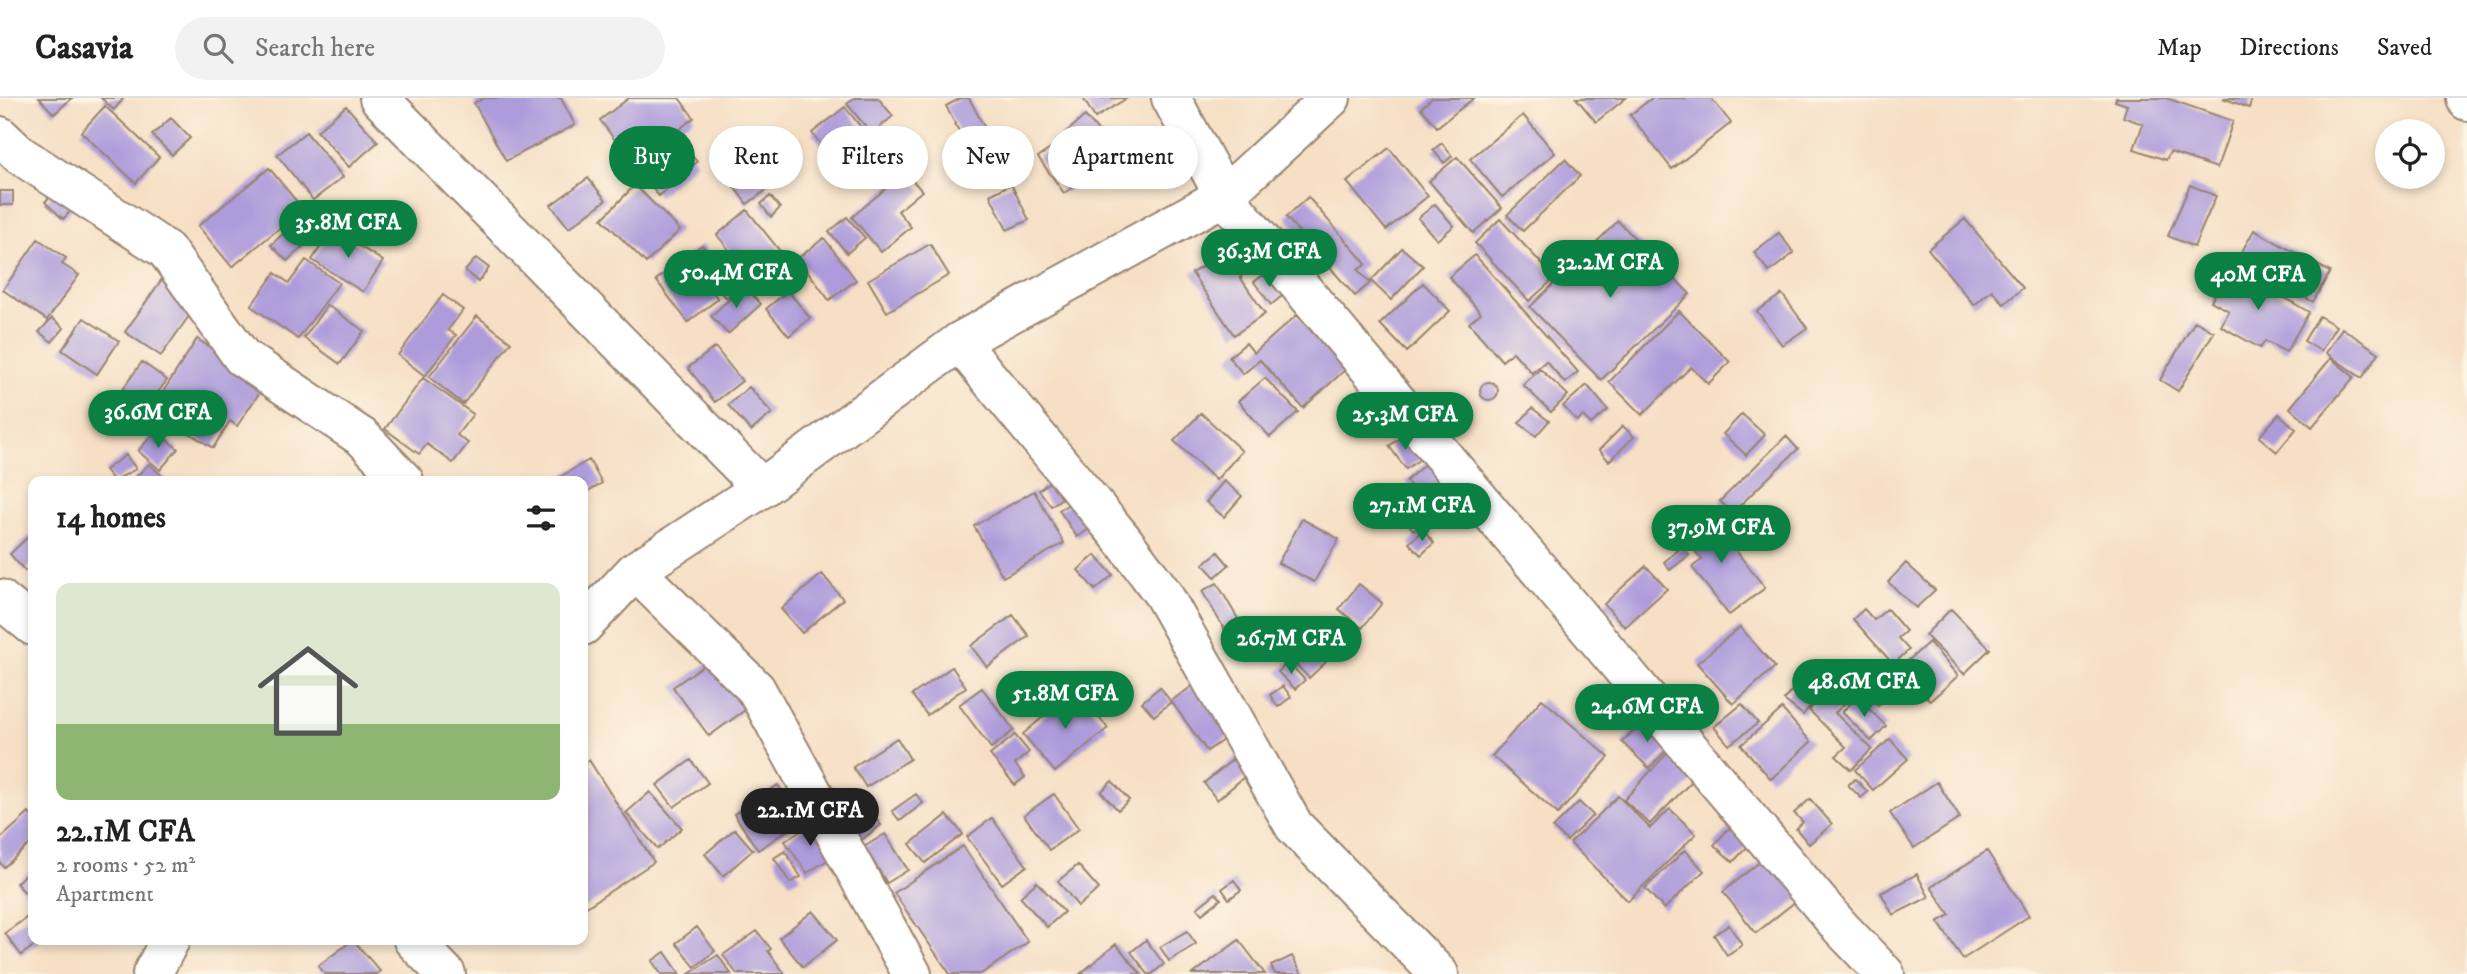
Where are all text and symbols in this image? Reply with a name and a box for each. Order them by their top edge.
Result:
search box [175,17,665,80]
text: Casavia [35,28,133,69]
icon: search [199,29,237,67]
text: Search here [255,32,375,65]
text: Map [2157,33,2202,63]
text: Directions [2240,33,2339,63]
text: Saved [2377,33,2432,63]
map controls [2375,119,2445,189]
button: locate [2375,119,2445,189]
chip: Buy [609,126,695,189]
chip: Rent [709,126,803,189]
chip: Filters [817,126,928,189]
chip: New [942,126,1034,189]
chip: Apartment [1048,126,1198,189]
pin: 35.8M CFA [268,200,428,260]
text: 35.8M CFA [295,208,401,237]
pin: 36.3M CFA [1189,230,1349,289]
text: 36.3M CFA [1217,237,1321,266]
pin: 32.2M CFA [1530,240,1690,300]
text: 32.2M CFA [1557,248,1663,277]
pin: 50.4M CFA [656,250,816,310]
pin: 40M CFA [2193,252,2323,312]
text: 50.4M CFA [680,258,792,287]
text: 40M CFA [2211,260,2305,289]
pin: 36.6M CFA [78,390,238,450]
pin: 25.3M CFA [1325,392,1485,452]
text: 36.6M CFA [104,398,212,427]
text: 25.3M CFA [1352,400,1458,429]
pin: 27.1M CFA [1342,484,1502,543]
text: 27.1M CFA [1369,491,1475,520]
icon: filters [522,499,560,537]
text: 14 homes [56,500,166,537]
pin: 37.9M CFA [1641,505,1801,565]
text: 37.9M CFA [1668,513,1774,542]
pin: 26.7M CFA [1211,616,1371,676]
text: 26.7M CFA [1237,624,1345,653]
icon: home [245,628,371,754]
pin: 48.6M CFA [1784,660,1944,719]
text: 48.6M CFA [1808,667,1920,696]
pin: 51.8M CFA [985,672,1145,731]
text: 51.8M CFA [1012,679,1118,708]
pin: 24.6M CFA [1567,684,1727,744]
text: 24.6M CFA [1591,692,1703,721]
pin: 22.1M CFA [730,788,890,848]
text: 22.1M CFA [757,796,863,825]
text: 22.1M CFA [56,814,195,851]
text: 2 rooms · 52 m² [56,851,195,880]
text: Apartment [56,880,154,909]

